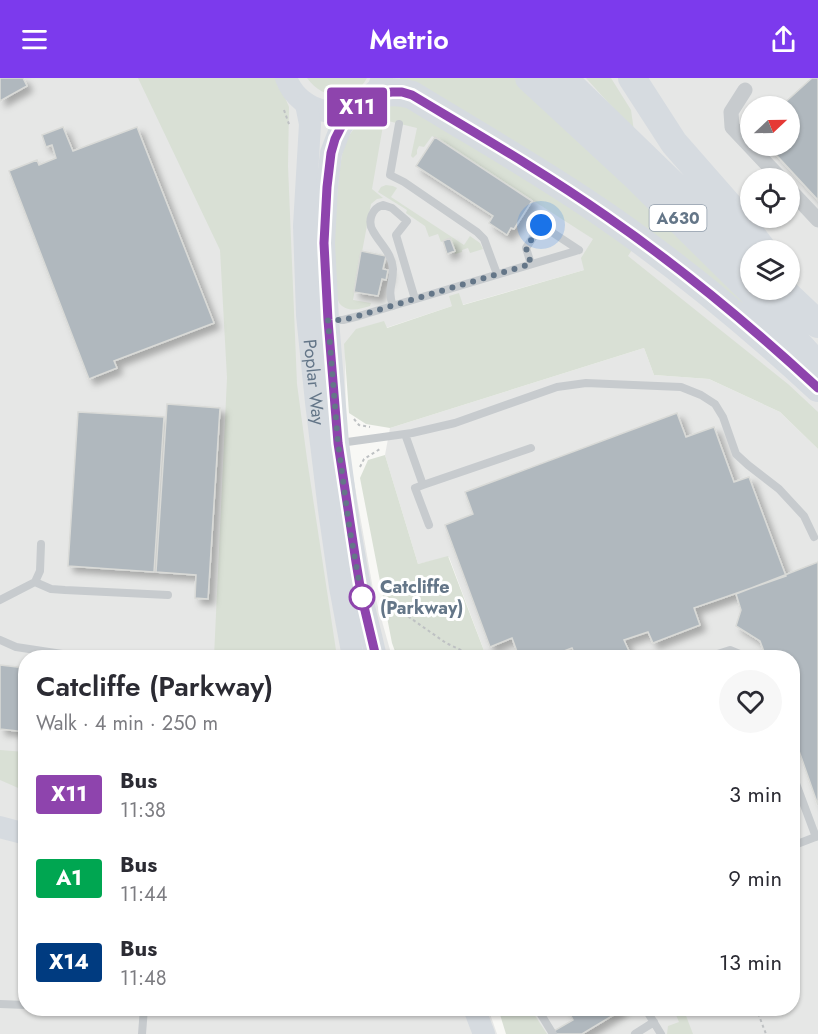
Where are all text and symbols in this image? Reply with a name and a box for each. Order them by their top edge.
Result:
text: Metrio [369,20,449,59]
icon: menu [18,23,51,56]
icon: share [767,23,800,56]
line badge: X11 [322,87,392,126]
text: X11 [339,92,375,122]
north arrow [740,96,800,156]
map controls [740,96,800,300]
button: locate [740,168,800,228]
road number: A630 [650,205,706,231]
your location [526,210,556,240]
button: layers [740,240,800,300]
street label: Poplar Way [297,338,332,427]
place label: Catcliffe (Parkway) [380,574,463,621]
marker: Catcliffe (Parkway) [349,584,375,610]
text: Catcliffe (Parkway) [36,666,273,707]
button: heart [719,670,782,733]
text: Walk · 4 min · 250 m [36,709,218,738]
text: Bus [120,764,157,796]
text: 3 min [729,778,782,810]
text: X11 [51,779,87,809]
text: 11:38 [120,796,166,825]
text: Bus [120,848,157,880]
text: 9 min [728,862,782,894]
text: A1 [56,863,82,893]
text: 11:44 [120,880,167,909]
text: Bus [120,932,157,964]
text: 13 min [719,946,782,978]
text: X14 [49,947,89,977]
text: 11:48 [120,964,167,993]

